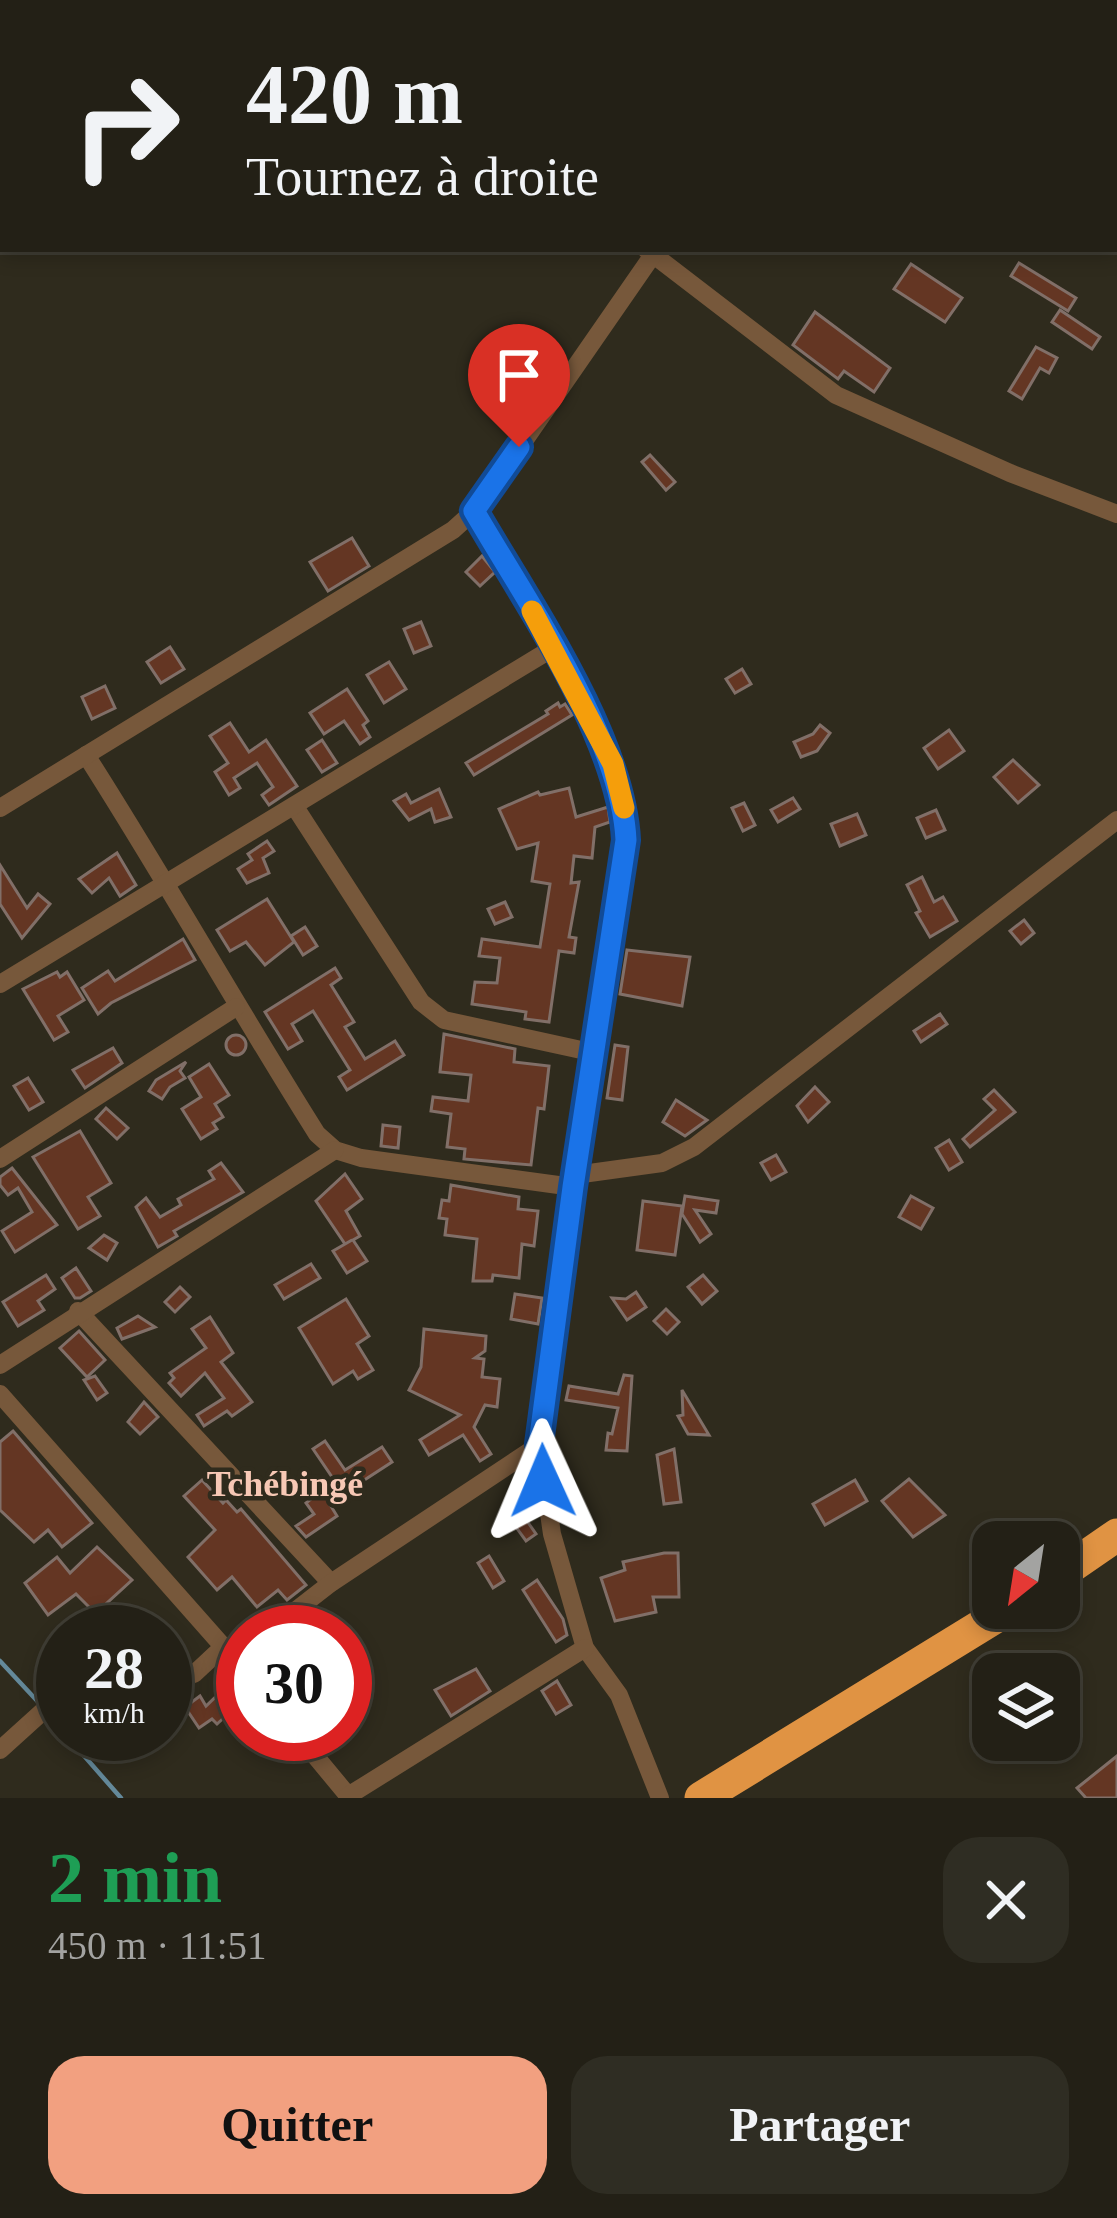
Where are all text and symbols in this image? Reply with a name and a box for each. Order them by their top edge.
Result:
icon: right [48,48,204,204]
text: 420 m [246,48,463,141]
text: Tournez à droite [246,147,599,207]
pin [468,324,570,447]
icon: arrive [486,342,552,408]
position arrow [480,1418,606,1544]
district label: Tchébingé [207,1464,363,1504]
north arrow [972,1521,1080,1629]
map controls [972,1521,1080,1761]
speed limit sign: 30 [216,1605,372,1761]
text: 28 [84,1635,144,1701]
button: layers [972,1653,1080,1761]
text: km/h [83,1696,145,1729]
button: close [943,1837,1069,1963]
text: 2 min [48,1838,222,1918]
text: 450 m · 11:51 [48,1924,266,1967]
button: Quitter [48,2056,547,2194]
button: Partager [571,2056,1069,2194]

